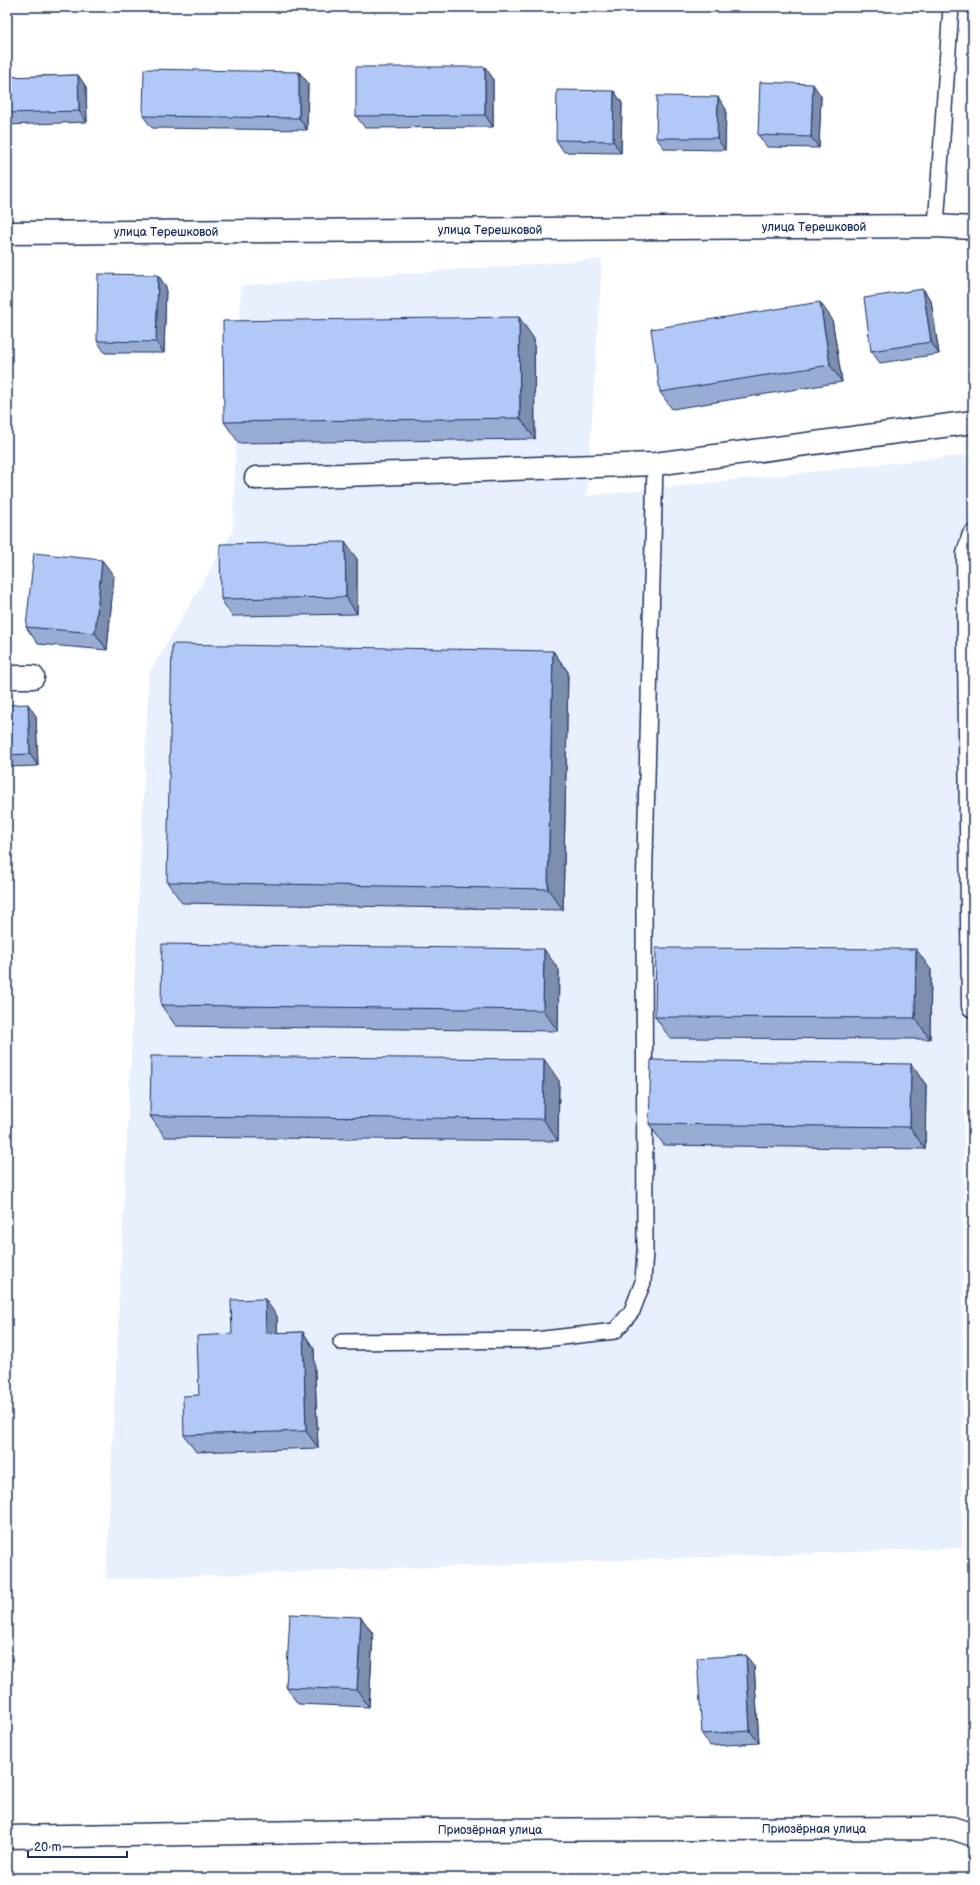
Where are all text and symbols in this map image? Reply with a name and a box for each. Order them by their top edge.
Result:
street label: улица Терешковой [762,220,866,235]
street label: улица Терешковой [438,223,542,238]
street label: улица Терешковой [114,225,218,240]
street label: Приозёрная улица [762,1822,866,1837]
street label: Приозёрная улица [438,1823,542,1838]
scale bar [28,1833,127,1859]
text: 20 m [34,1840,61,1855]

